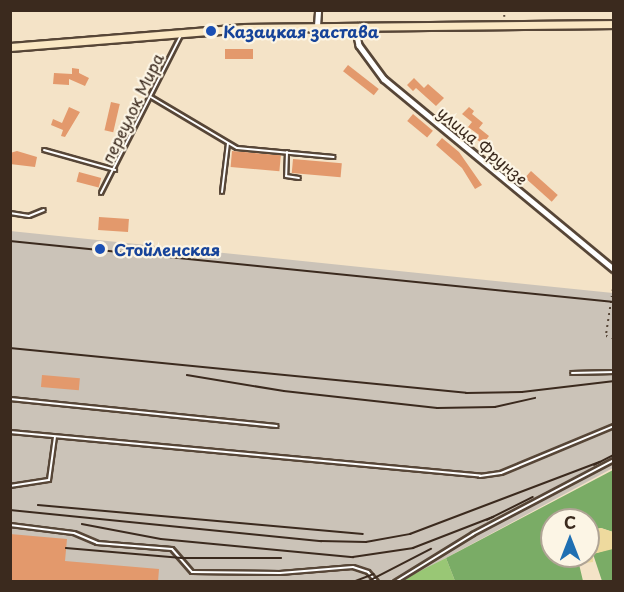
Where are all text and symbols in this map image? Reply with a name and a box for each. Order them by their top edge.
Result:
place label: Казацкая застава [223,21,379,41]
marker: Казацкая застава [204,24,218,38]
street label: переулок Мира [97,49,167,167]
street label: улица Фрунзе [434,102,532,188]
place label: Стойленская [114,239,220,259]
marker: Стойленская [91,240,109,258]
north arrow [540,508,600,568]
text: С [564,510,576,534]

